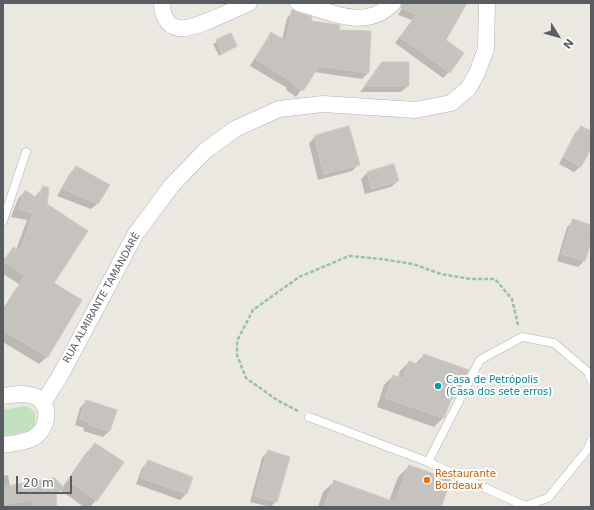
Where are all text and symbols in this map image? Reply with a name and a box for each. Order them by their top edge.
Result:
north arrow [538,16,578,56]
text: N [560,36,576,51]
street label: RUA ALMIRANTE TAMANDARÉ [61,231,143,365]
place label: Casa de Petrópolis (Casa dos sete erros) [446,374,552,398]
marker: Casa de Petrópolis (Casa dos sete erros) [433,381,443,391]
scale bar [18,468,74,494]
place label: Restaurante Bordeaux [435,468,496,492]
marker: Restaurante Bordeaux [422,475,432,485]
text: 20 m [23,476,54,490]

